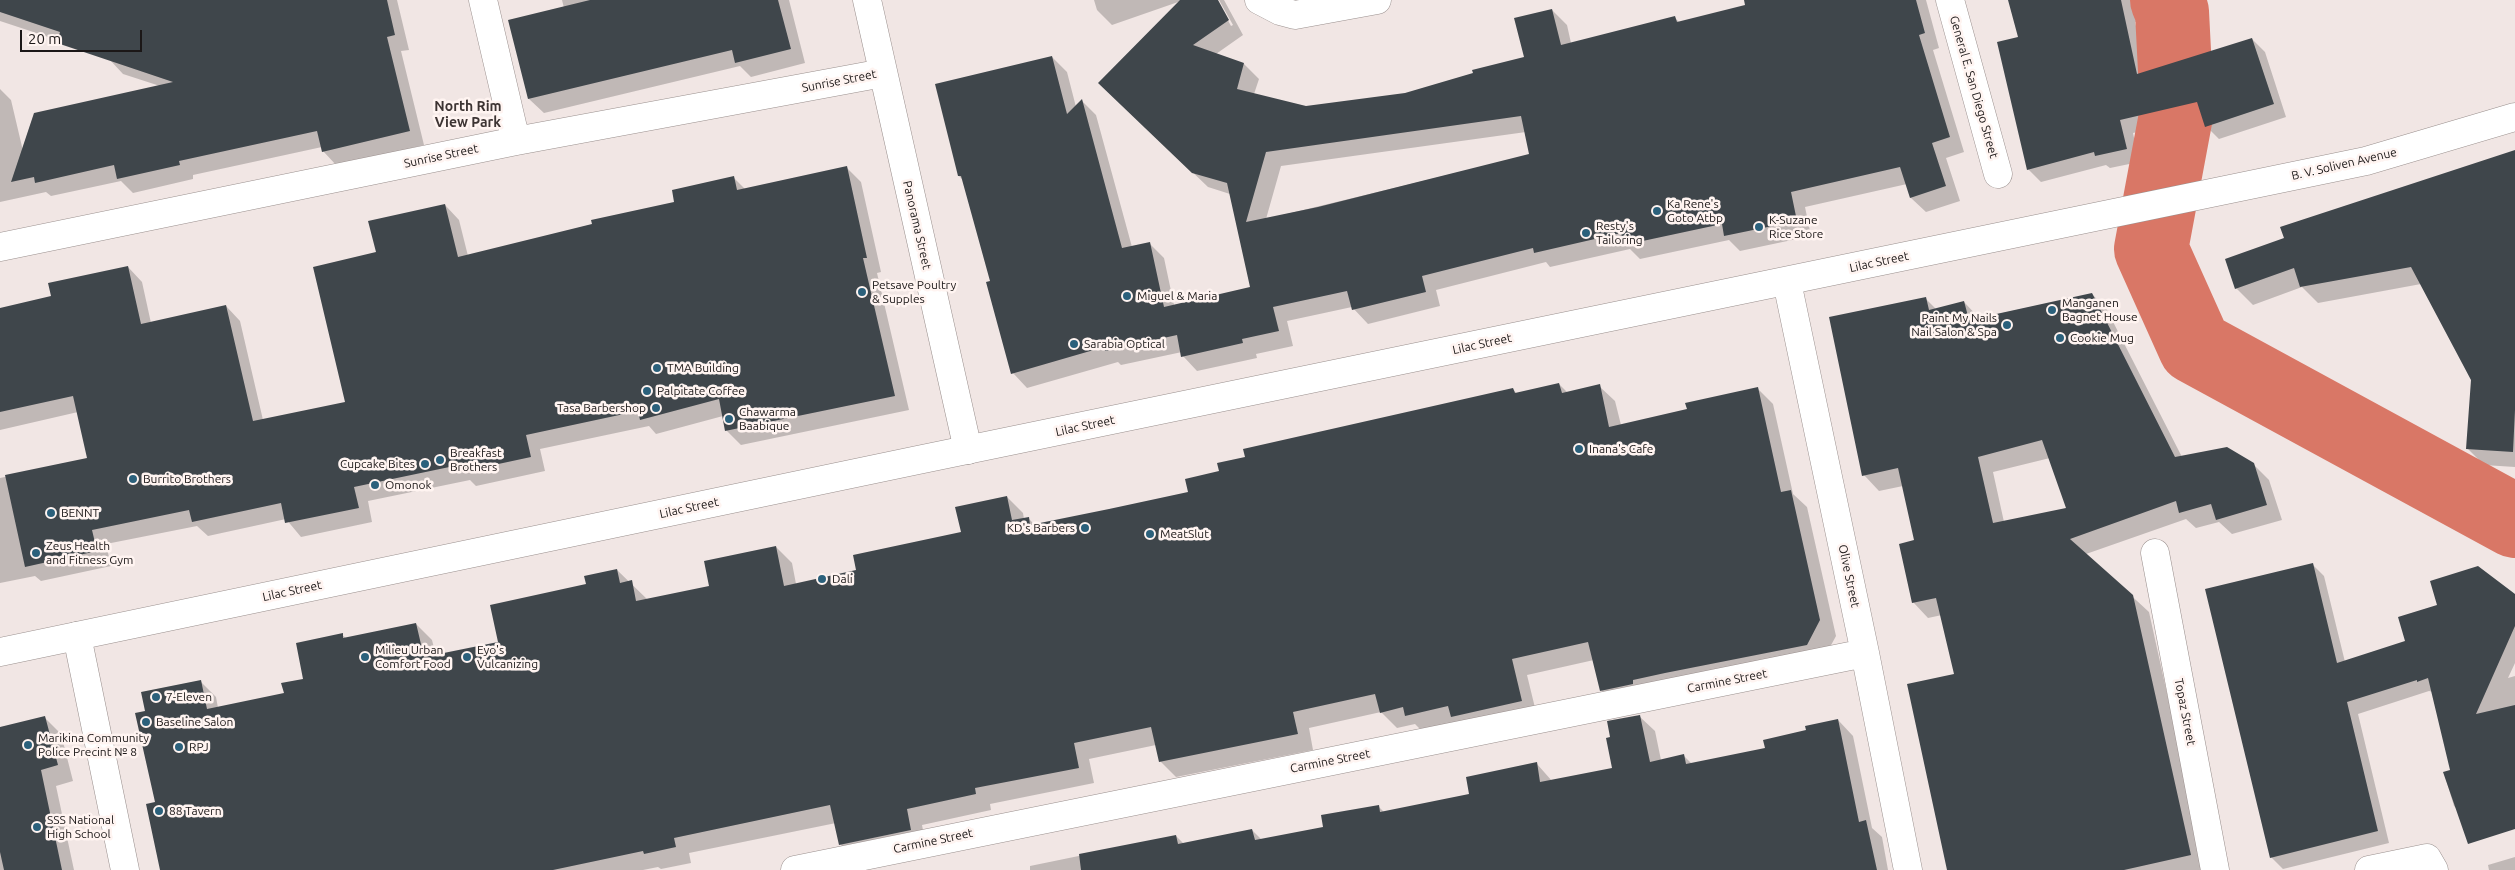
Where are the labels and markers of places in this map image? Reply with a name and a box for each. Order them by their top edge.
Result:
place label: Ka Rene's Goto Atbp [1667,197,1723,225]
marker: Ka Rene's Goto Atbp [1651,205,1663,217]
place label: K-Suzane Rice Store [1769,213,1823,241]
place label: Resty's Tailoring [1596,219,1643,247]
marker: K-Suzane Rice Store [1753,221,1765,233]
marker: Resty's Tailoring [1580,227,1592,239]
place label: Petsave Poultry & Supples [872,278,956,306]
marker: Petsave Poultry & Supples [856,286,868,298]
place label: Miguel & Maria [1137,289,1217,303]
marker: Miguel & Maria [1121,290,1133,302]
place label: Manganen Bagnet House [2062,296,2138,324]
marker: Manganen Bagnet House [2046,304,2058,316]
place label: Paint My Nails Nail Salon & Spa [1911,311,1997,339]
marker: Paint My Nails Nail Salon & Spa [2001,319,2013,331]
place label: Cookie Mug [2070,331,2134,345]
marker: Cookie Mug [2054,332,2066,344]
place label: Sarabia Optical [1084,337,1165,351]
marker: Sarabia Optical [1068,338,1080,350]
place label: TMA Building [667,361,739,375]
marker: TMA Building [651,362,663,374]
place label: Palpitate Coffee [657,384,745,398]
marker: Palpitate Coffee [641,385,653,397]
place label: Tasa Barbershop [557,401,646,415]
marker: Tasa Barbershop [650,402,662,414]
place label: Chawarma Baabique [739,405,796,433]
marker: Chawarma Baabique [723,413,735,425]
place label: Inana's Cafe [1589,442,1653,456]
marker: Inana's Cafe [1573,443,1585,455]
place label: Breakfast Brothers [450,446,502,474]
marker: Breakfast Brothers [434,454,446,466]
place label: Cupcake Bites [340,457,415,471]
marker: Cupcake Bites [419,458,431,470]
place label: Burrito Brothers [143,472,231,486]
marker: Burrito Brothers [127,473,139,485]
place label: Omonok [385,478,432,492]
marker: Omonok [369,479,381,491]
place label: BENNT [61,506,99,520]
marker: BENNT [45,507,57,519]
place label: KD's Barbers [1007,521,1075,535]
marker: KD's Barbers [1079,522,1091,534]
place label: MeatSlut [1160,527,1209,541]
marker: MeatSlut [1144,528,1156,540]
place label: Zeus Health and Fitness Gym [46,539,133,567]
marker: Zeus Health and Fitness Gym [30,547,42,559]
place label: Dali [832,572,853,586]
marker: Dali [816,573,828,585]
place label: Milieu Urban Comfort Food [375,643,451,671]
place label: Eyo's Vulcanizing [477,643,538,671]
marker: Milieu Urban Comfort Food [359,651,371,663]
marker: Eyo's Vulcanizing [461,651,473,663]
place label: 7-Eleven [166,690,212,704]
marker: 7-Eleven [150,691,162,703]
place label: Baseline Salon [156,715,233,729]
marker: Baseline Salon [140,716,152,728]
place label: Marikina Community Police Precint № 8 [38,731,149,759]
marker: Marikina Community Police Precint № 8 [22,739,34,751]
place label: RPJ [189,740,209,754]
marker: RPJ [173,741,185,753]
place label: 88 Tavern [169,804,221,818]
marker: 88 Tavern [153,805,165,817]
place label: SSS National High School [47,813,114,841]
marker: SSS National High School [31,821,43,833]

